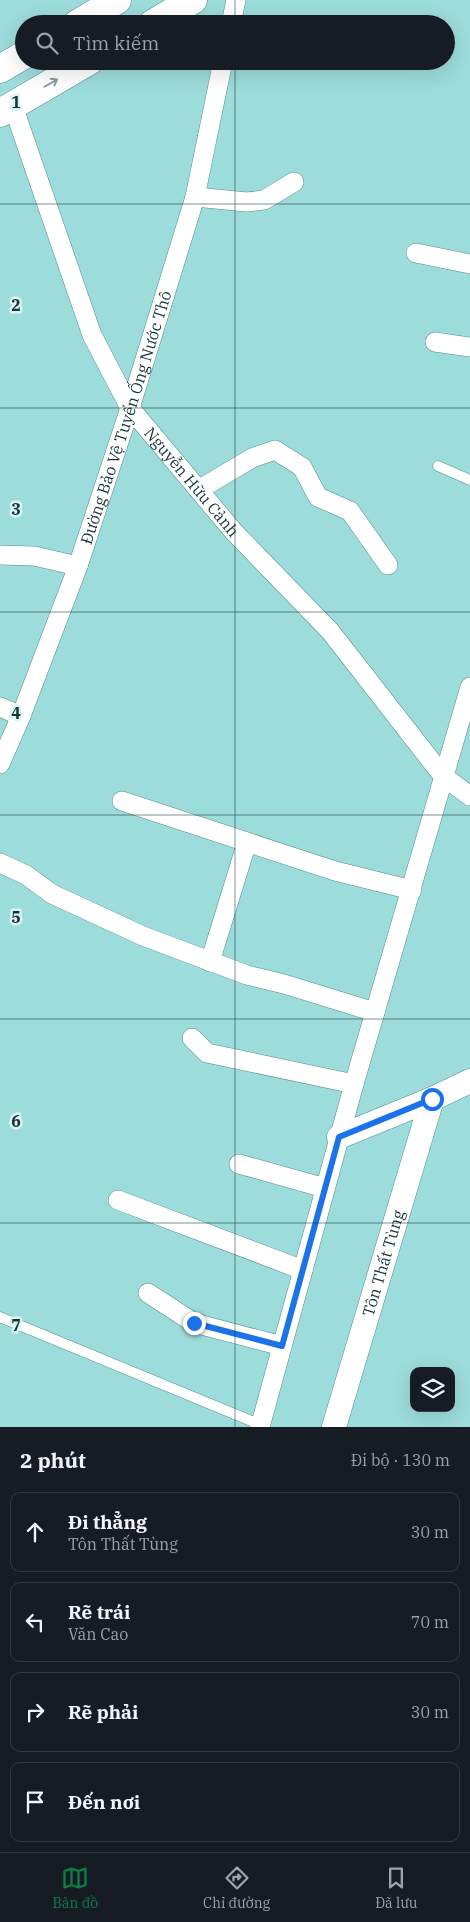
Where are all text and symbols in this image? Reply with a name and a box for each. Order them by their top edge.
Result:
search box [15,15,455,70]
icon: search [33,29,61,57]
text: Tìm kiếm [73,31,159,55]
one-way arrow [43,78,57,88]
text: 1 [11,92,21,112]
street label: Đường Bảo Vệ Tuyến Ống Nước Thô [76,288,176,547]
text: 2 [11,295,21,315]
street label: Nguyễn Hữu Cảnh [140,423,244,541]
text: 3 [11,499,21,519]
text: 4 [11,703,21,723]
text: 5 [11,907,21,927]
route start [421,1088,444,1111]
text: 6 [11,1111,21,1131]
street label: Tôn Thất Tùng [358,1207,408,1319]
route end [183,1312,206,1335]
text: 7 [11,1315,21,1335]
map controls [410,1367,455,1412]
button: layers [410,1367,455,1412]
text: 2 phút [20,1446,86,1474]
text: Đi bộ · 130 m [351,1450,450,1470]
text: Đi thẳng [68,1510,147,1534]
icon: ahead [21,1518,49,1546]
text: 30 m [411,1522,449,1542]
text: Tôn Thất Tùng [68,1534,178,1554]
text: Rẽ trái [68,1600,130,1624]
icon: left [21,1608,49,1636]
text: 70 m [411,1612,449,1632]
text: Văn Cao [68,1624,128,1644]
icon: right [21,1698,49,1726]
text: Rẽ phải [68,1700,138,1724]
text: 30 m [411,1702,449,1722]
icon: arrive [21,1788,49,1816]
text: Đến nơi [68,1790,140,1814]
tab: Bản đồ [52,1864,98,1912]
tab: Chỉ đường [203,1864,270,1912]
tab: Đã lưu [375,1864,417,1912]

